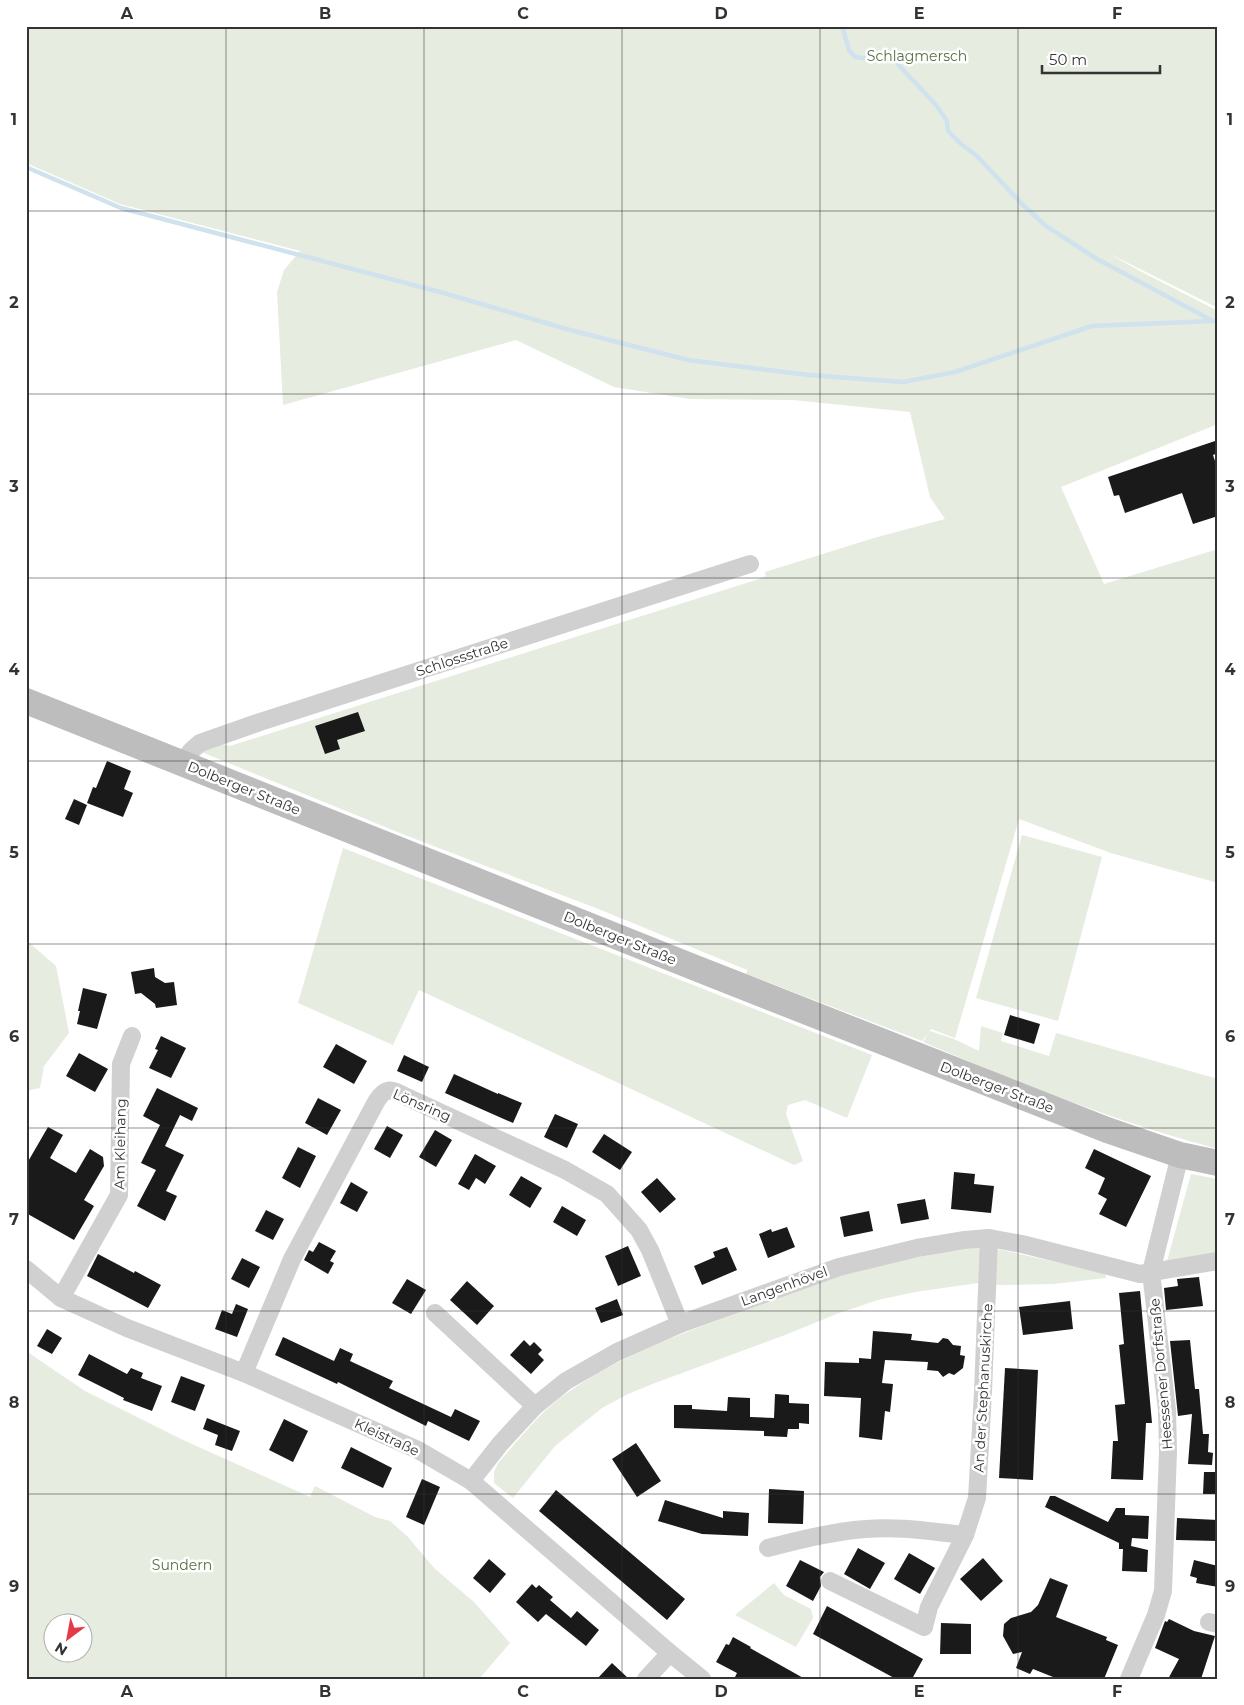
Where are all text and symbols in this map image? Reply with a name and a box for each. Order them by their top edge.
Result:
text: A [120,4,134,23]
text: B [319,4,331,23]
text: C [517,4,529,23]
text: D [714,4,728,23]
text: E [914,4,924,23]
text: F [1112,4,1122,23]
scale bar [1042,42,1159,74]
park label: Schlagmersch [867,47,967,65]
text: 50 m [1049,50,1087,69]
text: 1 [11,110,17,129]
text: 1 [1227,110,1233,129]
text: 2 [9,293,19,312]
text: 2 [1225,293,1235,312]
text: 3 [8,477,19,496]
text: 3 [1224,477,1235,496]
street label: Schlossstraße [414,634,510,680]
text: 4 [8,660,20,679]
text: 4 [1224,660,1236,679]
street label: Dolberger Straße [185,757,303,819]
text: 5 [9,843,19,862]
text: 5 [1225,843,1235,862]
street label: Dolberger Straße [561,907,679,969]
text: 6 [9,1027,19,1046]
text: 6 [1225,1027,1235,1046]
street label: Dolberger Straße [938,1057,1056,1117]
street label: Lönsring [390,1085,454,1125]
street label: Am Kleihang [110,1098,130,1190]
text: 7 [9,1210,19,1229]
text: 7 [1225,1210,1235,1229]
street label: Langenhövel [738,1262,830,1310]
street label: Heessener Dorfstraße [1145,1298,1177,1450]
street label: An der Stephanuskirche [970,1303,996,1473]
text: 8 [9,1393,19,1412]
text: 8 [1225,1393,1235,1412]
street label: Kleistraße [352,1414,422,1460]
park label: Sundern [152,1556,212,1574]
text: 9 [9,1577,19,1596]
text: 9 [1225,1577,1235,1596]
north arrow [42,1612,92,1662]
text: N [52,1638,71,1660]
text: A [120,1682,134,1701]
text: B [319,1682,331,1701]
text: C [517,1682,529,1701]
text: D [714,1682,728,1701]
text: E [914,1682,924,1701]
text: F [1112,1682,1122,1701]

